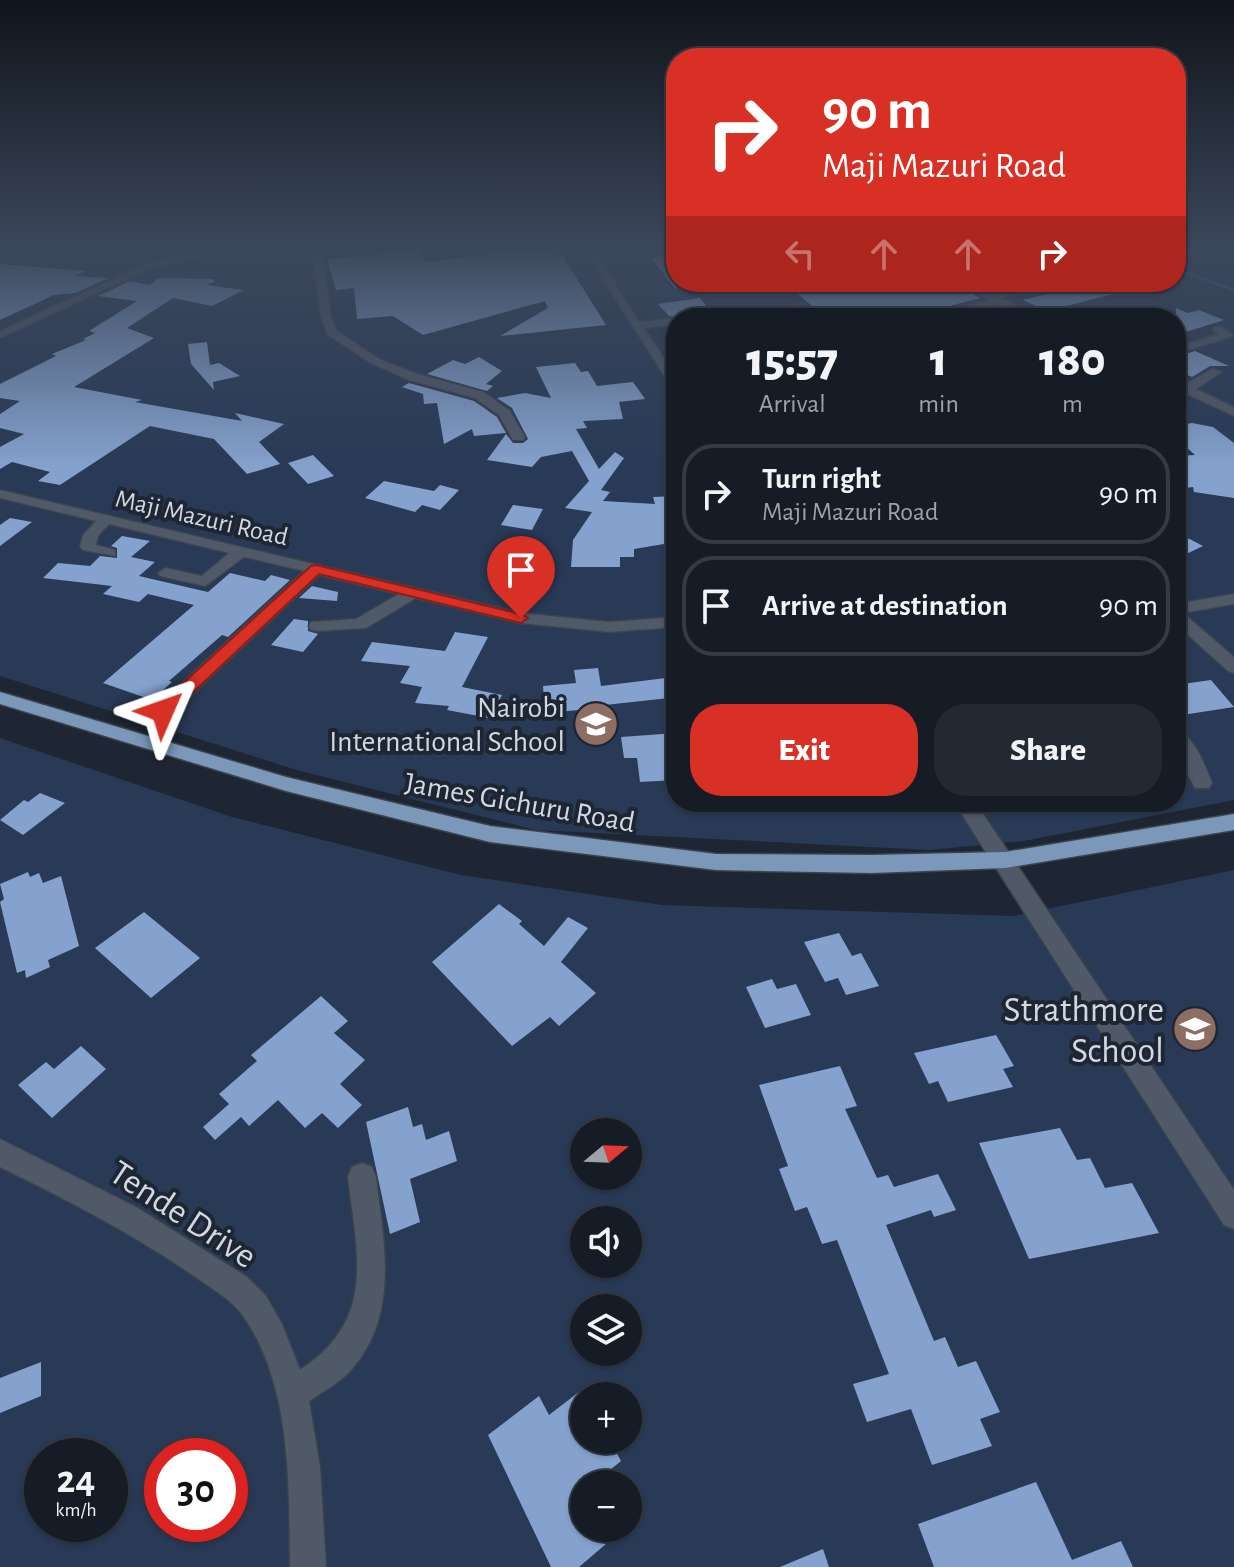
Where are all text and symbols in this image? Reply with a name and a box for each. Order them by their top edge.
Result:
icon: right [690,80,794,184]
text: 90 m [822,83,932,139]
text: Maji Mazuri Road [822,148,1066,184]
icon: left [778,232,822,276]
icon: ahead [862,232,906,276]
icon: ahead [946,232,990,276]
icon: right [1030,232,1074,276]
text: 15:57 [746,337,838,385]
text: 1 [930,337,947,385]
text: 180 [1039,337,1106,385]
text: Arrival [759,391,826,417]
text: min [918,391,959,417]
text: m [1062,391,1083,417]
text: Turn right [762,464,881,494]
icon: right [694,472,738,516]
text: 90 m [1099,479,1158,509]
street label: Maji Mazuri Road [113,485,291,550]
text: Maji Mazuri Road [762,499,938,525]
pin [487,536,555,618]
icon: arrive [499,548,543,592]
icon: arrive [694,584,738,628]
text: Arrive at destination [762,591,1008,621]
text: 90 m [1099,591,1158,621]
position arrow [121,669,205,753]
place label: Nairobi International School [329,693,565,757]
school or university icon: Nairobi International School [572,700,620,748]
button: Exit [690,704,918,796]
button: Share [934,704,1162,796]
street label: James Gichuru Road [402,768,637,838]
place label: Strathmore School [1003,992,1164,1069]
school or university icon: Strathmore School [1171,1005,1219,1053]
north arrow [570,1118,642,1190]
map controls [570,1118,642,1542]
street label: Tende Drive [103,1154,263,1275]
button: sound [570,1206,642,1278]
button: layers [570,1294,642,1366]
button: + [570,1382,642,1454]
speed limit sign: 30 [144,1438,248,1542]
text: 24 [57,1460,95,1500]
button: − [570,1470,642,1542]
text: km/h [55,1500,97,1520]

